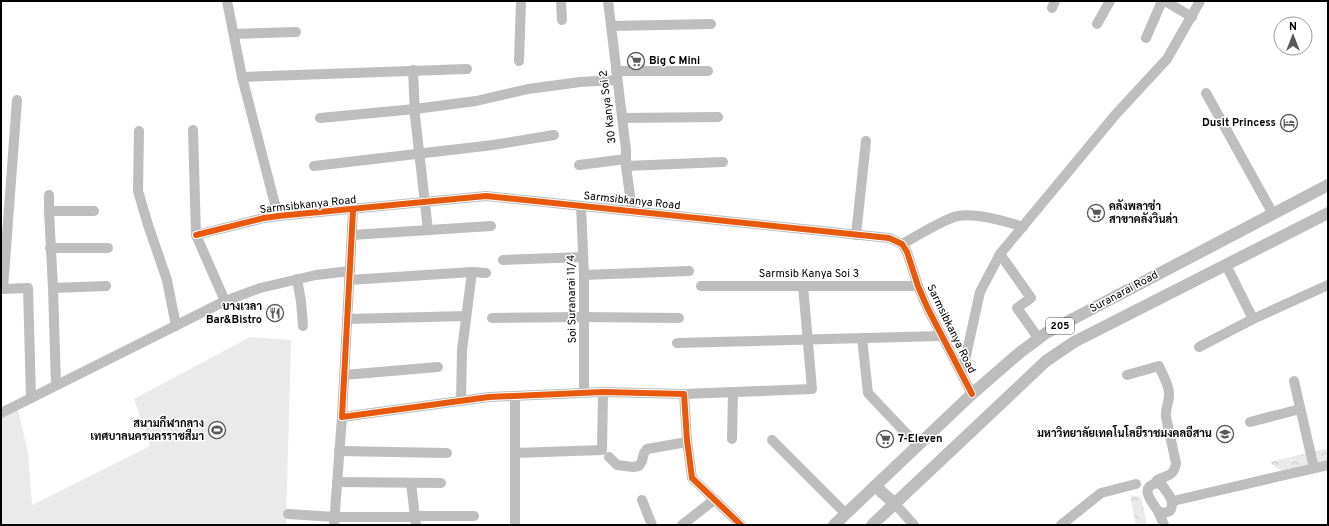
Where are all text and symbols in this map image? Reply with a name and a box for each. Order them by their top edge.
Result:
north arrow [1273,16,1313,56]
text: N [1289,20,1297,34]
supermarket icon: Big C Mini [626,51,646,71]
place label: Big C Mini [649,54,700,68]
street label: 30 Kanya Soi 2 [597,69,619,145]
hotel icon: Dusit Princess [1279,113,1299,133]
place label: Dusit Princess [1202,116,1276,130]
street label: Sarmsibkanya Road [583,189,681,213]
street label: Sarmsibkanya Road [259,193,357,217]
place label: คลังพลาซ่า สาขาคลังวินล่า [1109,199,1178,227]
supermarket icon: คลังพลาซ่า สาขาคลังวินล่า [1086,203,1106,223]
street label: Soi Suranarai 11/4 [564,254,580,343]
street label: Sarmsib Kanya Soi 3 [759,267,859,281]
street label: Suranarai Road [1087,268,1161,316]
street label: Sarmsibkanya Road [923,282,979,376]
place label: บางเวลา Bar&Bistro [206,300,262,327]
restaurant icon: บางเวลา Bar&Bistro [265,303,285,323]
road number: 205 [1046,318,1074,334]
place label: สนามกีฬากลาง เทศบาลนครนครราชสีมา [90,415,204,444]
sports icon: สนามกีฬากลาง เทศบาลนครนครราชสีมา [207,420,227,440]
school or university icon: มหาวิทยาลัยเทคโนโลยีราชมงคลอีสาน [1215,424,1235,444]
place label: มหาวิทยาลัยเทคโนโลยีราชมงคลอีสาน [1037,425,1212,441]
supermarket icon: 7-Eleven [875,429,895,449]
place label: 7-Eleven [898,432,942,446]

